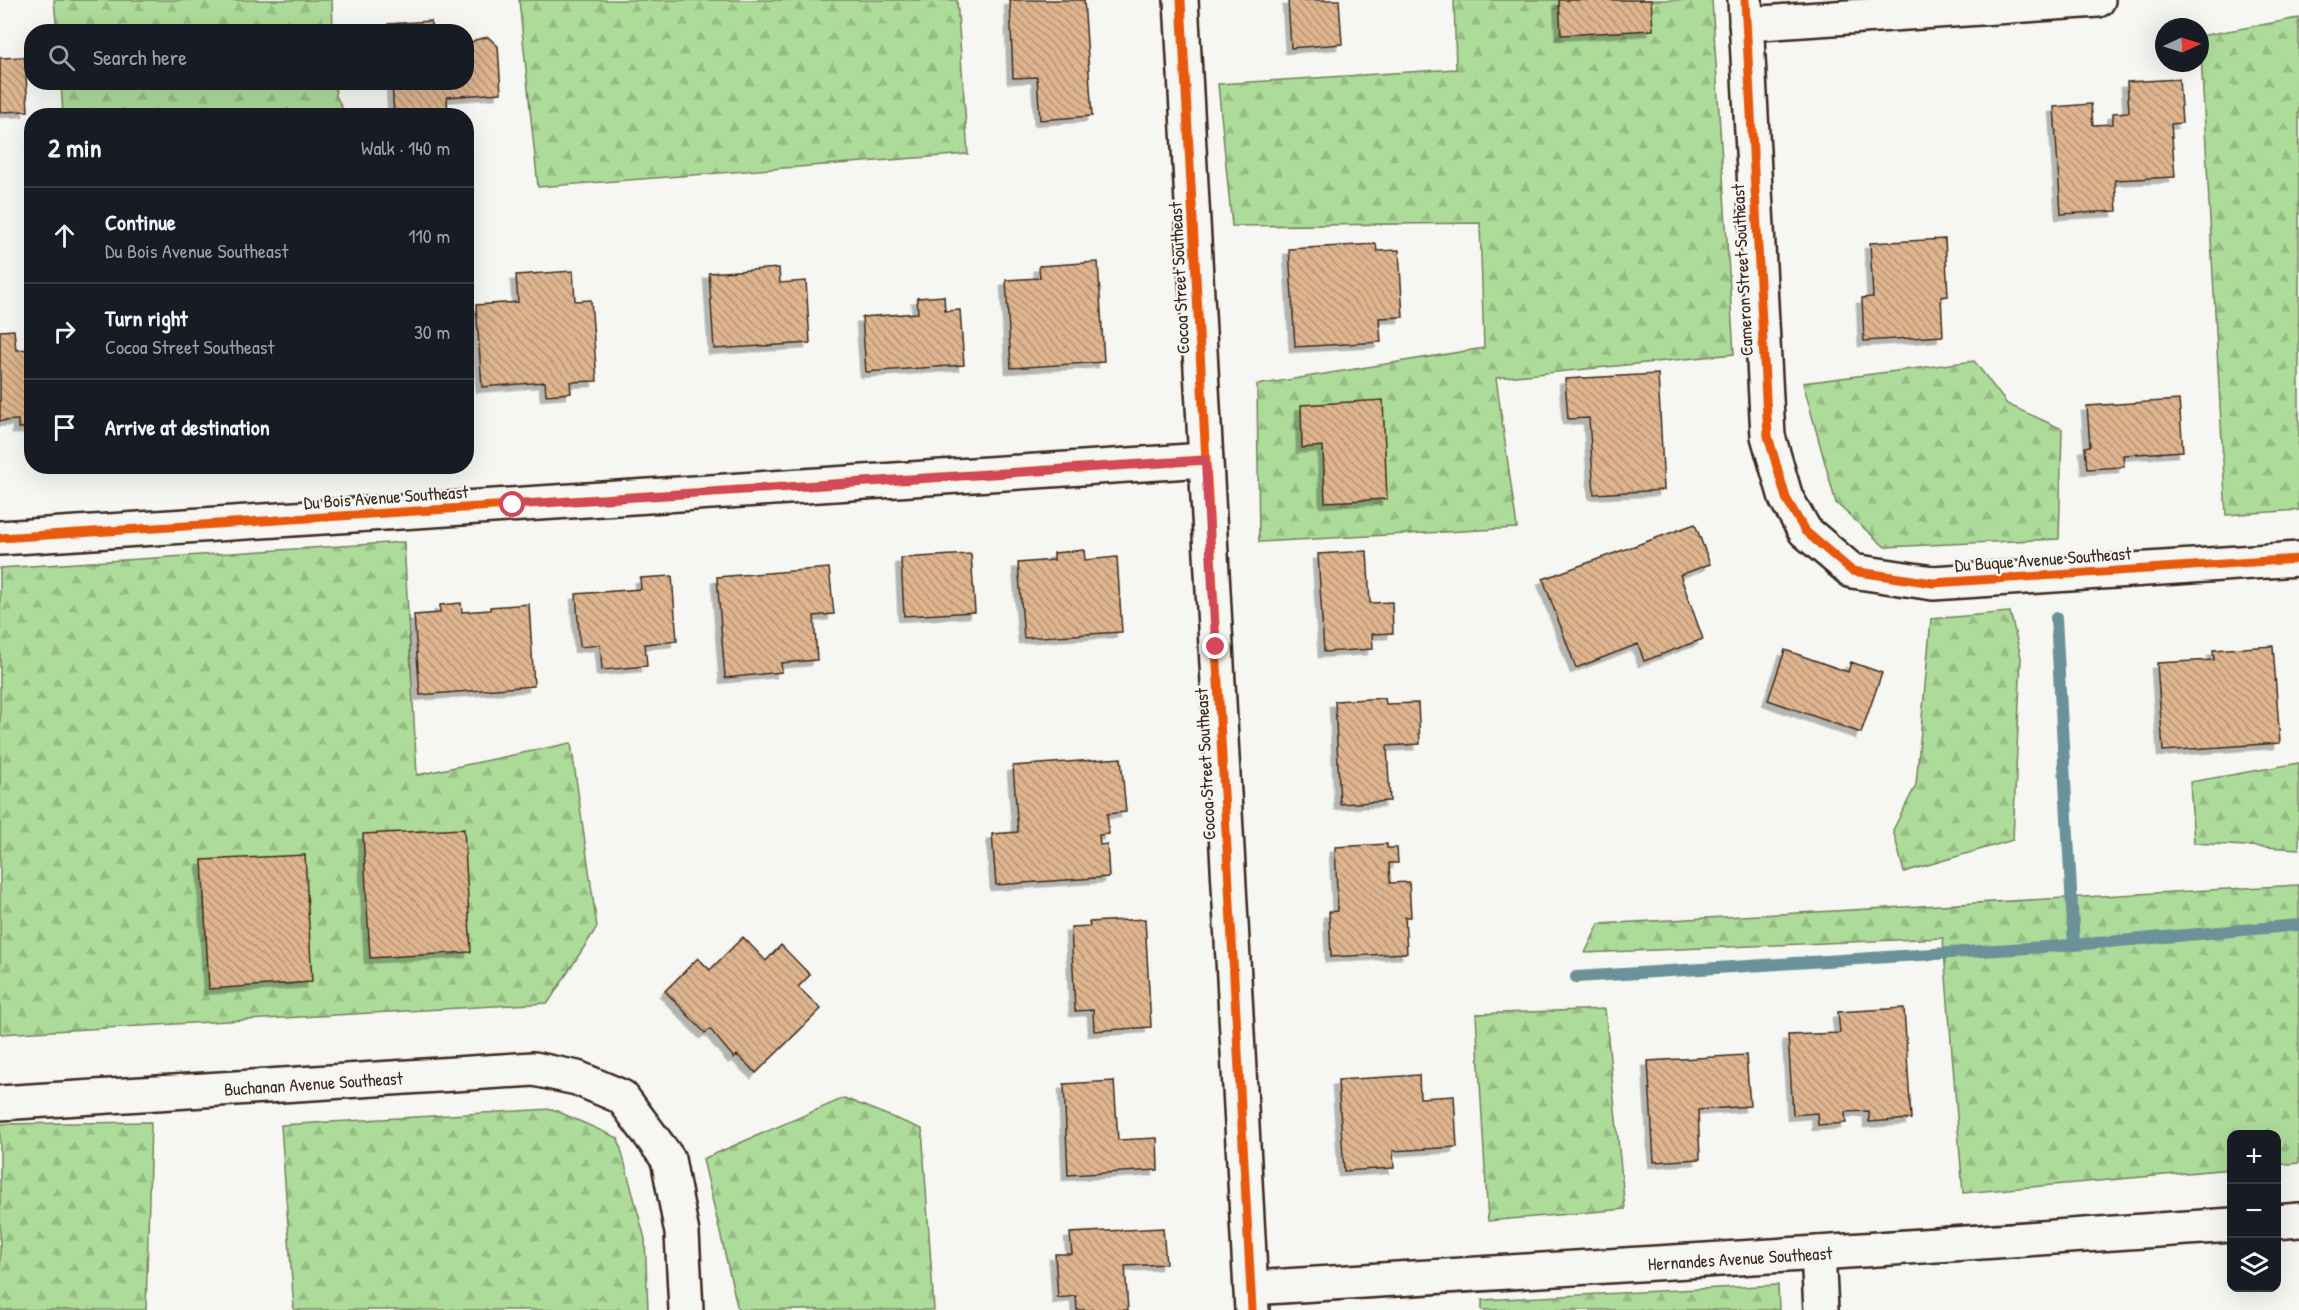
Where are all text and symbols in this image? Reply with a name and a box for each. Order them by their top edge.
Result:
north arrow [2155,18,2209,72]
search box [24,24,474,90]
icon: search [45,41,78,74]
text: Search here [93,42,187,72]
text: 2 min [48,130,101,165]
text: Walk · 140 m [361,134,450,161]
street label: Cameron Street Southeast [1725,182,1759,357]
street label: Cocoa Street Southeast [1162,200,1195,355]
text: Continue [105,207,176,237]
icon: ahead [48,219,81,252]
text: 110 m [408,222,450,249]
text: Du Bois Avenue Southeast [105,237,288,264]
text: Turn right [105,303,188,333]
icon: right [48,315,81,348]
text: 30 m [414,318,450,345]
text: Cocoa Street Southeast [105,333,274,360]
icon: arrive [48,411,81,444]
text: Arrive at destination [105,412,270,442]
street label: Du Bois Avenue Southeast [303,479,470,515]
route start [499,491,525,517]
street label: Du Buque Avenue Southeast [1954,540,2133,578]
route end [1202,633,1228,659]
street label: Cocoa Street Southeast [1188,686,1221,841]
street label: Buchanan Avenue Southeast [223,1065,404,1101]
map controls [2227,1130,2281,1292]
button: + [2227,1130,2281,1184]
button: − [2227,1184,2281,1238]
button: layers [2227,1238,2281,1292]
street label: Hernandes Avenue Southeast [1647,1240,1834,1276]

